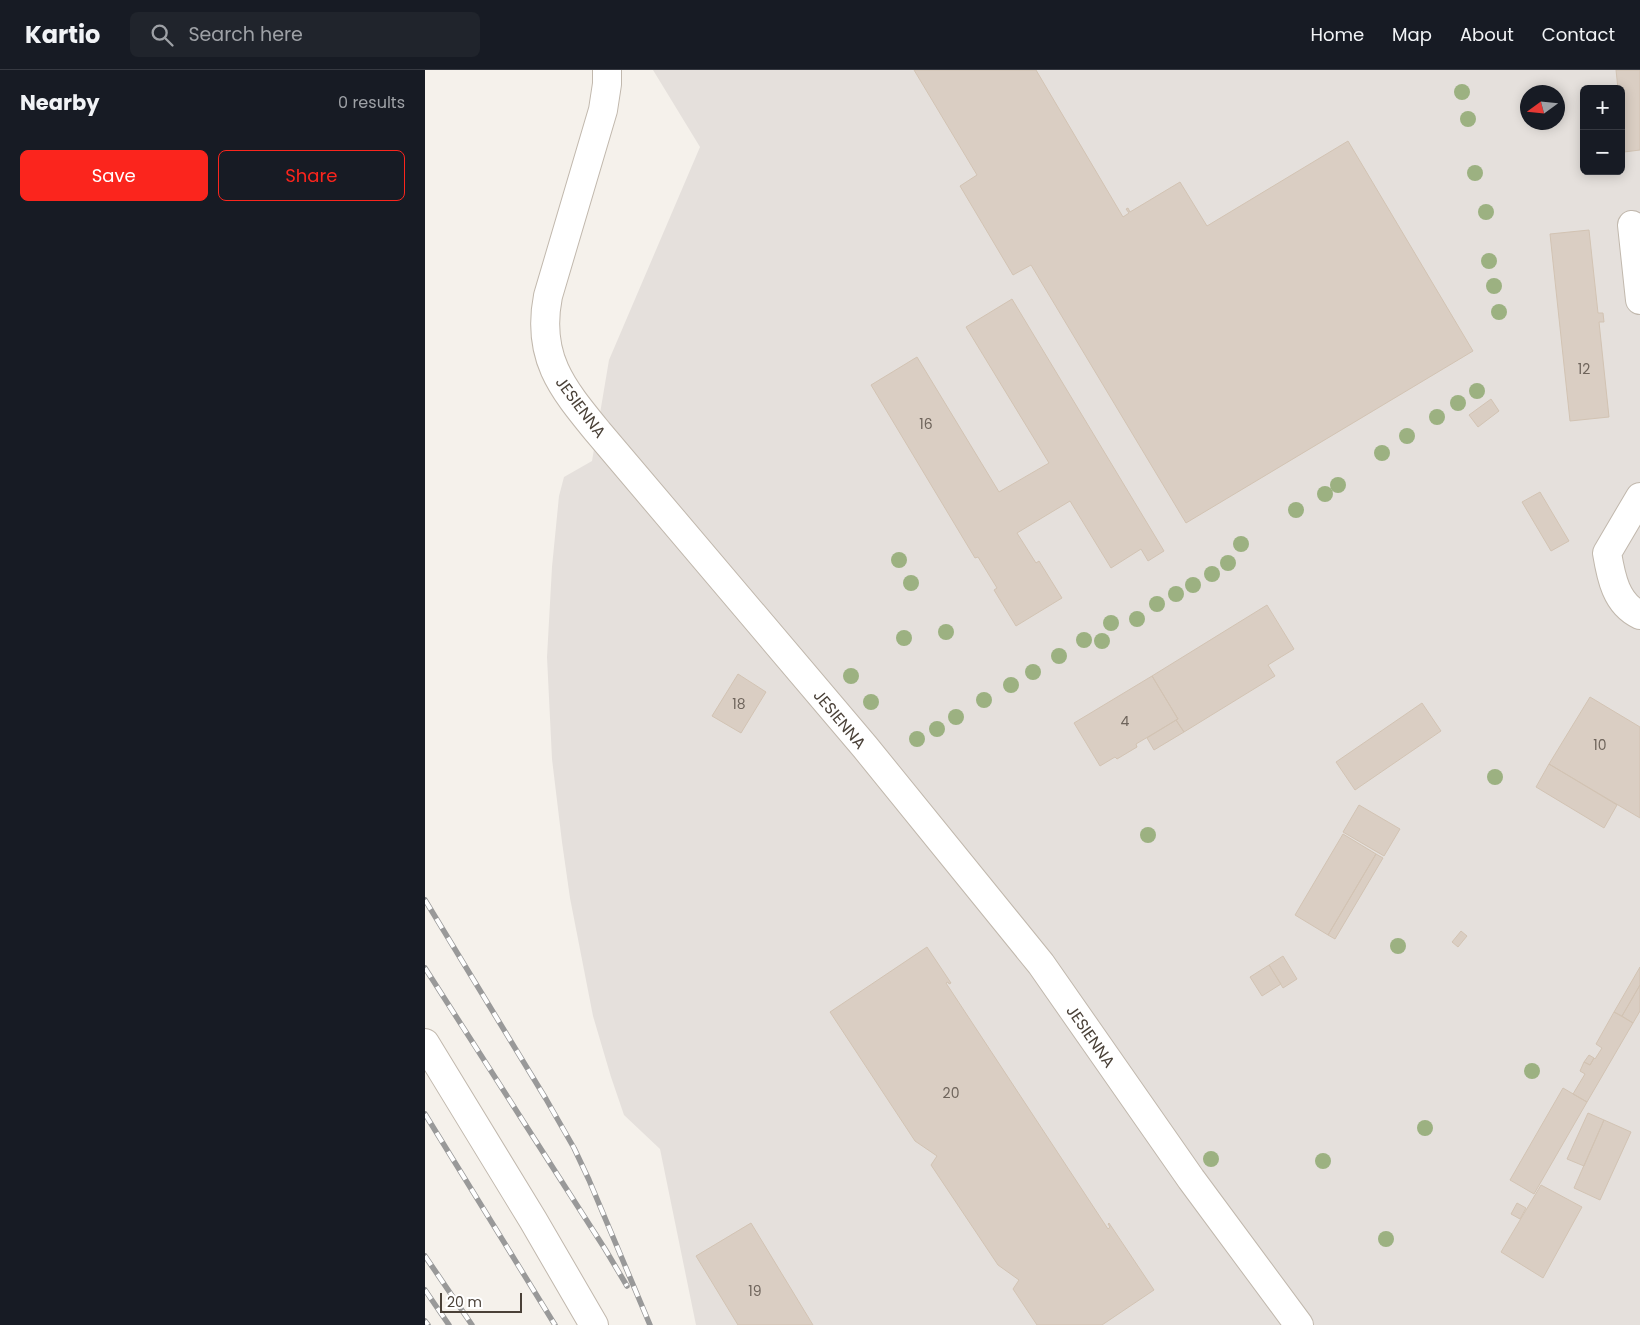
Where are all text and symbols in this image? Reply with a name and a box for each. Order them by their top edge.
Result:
search box [130,12,480,57]
text: Kartio [25,18,100,51]
icon: search [148,21,176,49]
text: Search here [188,21,303,48]
text: Home [1310,22,1364,47]
text: Map [1392,22,1432,47]
text: About [1460,22,1514,47]
text: Contact [1542,22,1615,47]
north arrow [1520,85,1565,130]
map controls [1580,85,1625,175]
button: + [1580,85,1625,130]
text: Nearby [20,88,100,117]
text: 0 results [338,91,405,114]
button: − [1580,130,1625,175]
button: Save [20,150,208,201]
button: Share [218,150,405,201]
house number: 12 [1578,359,1590,379]
street label: JESIENNA [550,372,611,443]
house number: 16 [919,414,933,434]
street label: JESIENNA [808,685,872,754]
house number: 18 [732,694,746,714]
house number: 4 [1121,711,1130,731]
house number: 10 [1593,735,1607,755]
street label: JESIENNA [1061,1000,1121,1072]
house number: 20 [943,1083,959,1103]
house number: 19 [748,1281,762,1301]
scale bar [440,1290,523,1313]
text: 20 m [447,1292,482,1312]

